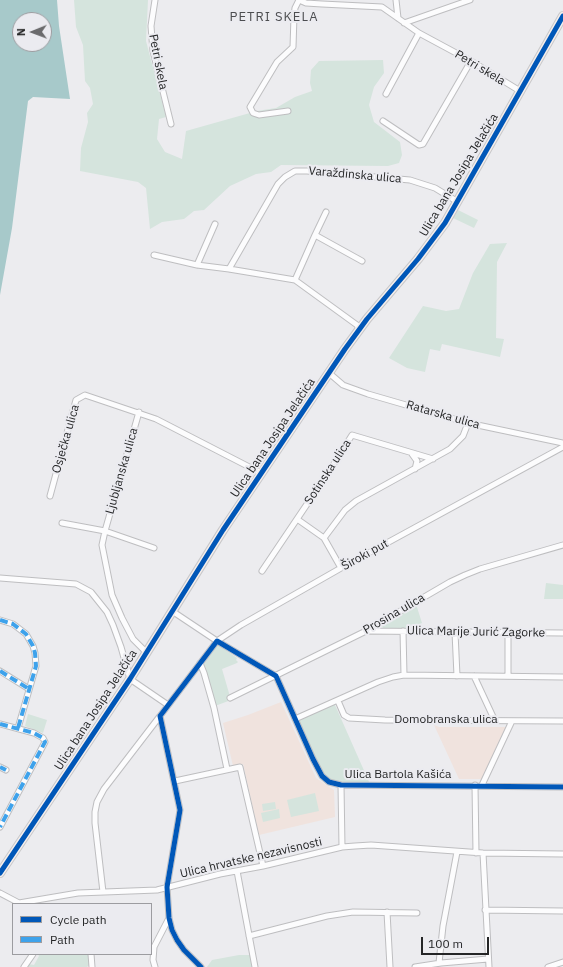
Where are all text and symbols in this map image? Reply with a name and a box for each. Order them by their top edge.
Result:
district label: PETRI SKELA [230,9,318,25]
north arrow [12,12,52,52]
text: N [14,28,28,36]
street label: Petri skela [146,33,170,91]
street label: Petri skela [452,47,508,89]
street label: Ulica bana Josipa Jelačića [417,111,501,239]
street label: Varaždinska ulica [308,164,402,186]
street label: Ulica bana Josipa Jelačića [228,376,318,500]
street label: Ratarska ulica [405,398,481,432]
street label: Osječka ulica [49,403,83,475]
street label: Ljubljanska ulica [103,426,141,516]
street label: Sotinska ulica [302,437,354,507]
street label: Široki put [339,536,391,574]
street label: Prosina ulica [361,591,427,637]
street label: Ulica Marije Jurić Zagorke [407,624,545,640]
street label: Ulica bana Josipa Jelačića [52,647,140,773]
street label: Domobranska ulica [394,713,498,727]
street label: Ulica Bartola Kašića [345,768,451,782]
street label: Ulica hrvatske nezavisnosti [179,835,323,881]
legend [12,903,152,955]
text: Cycle path [50,912,107,927]
scale bar [423,929,491,955]
text: Path [50,932,75,947]
text: 100 m [428,936,463,951]

